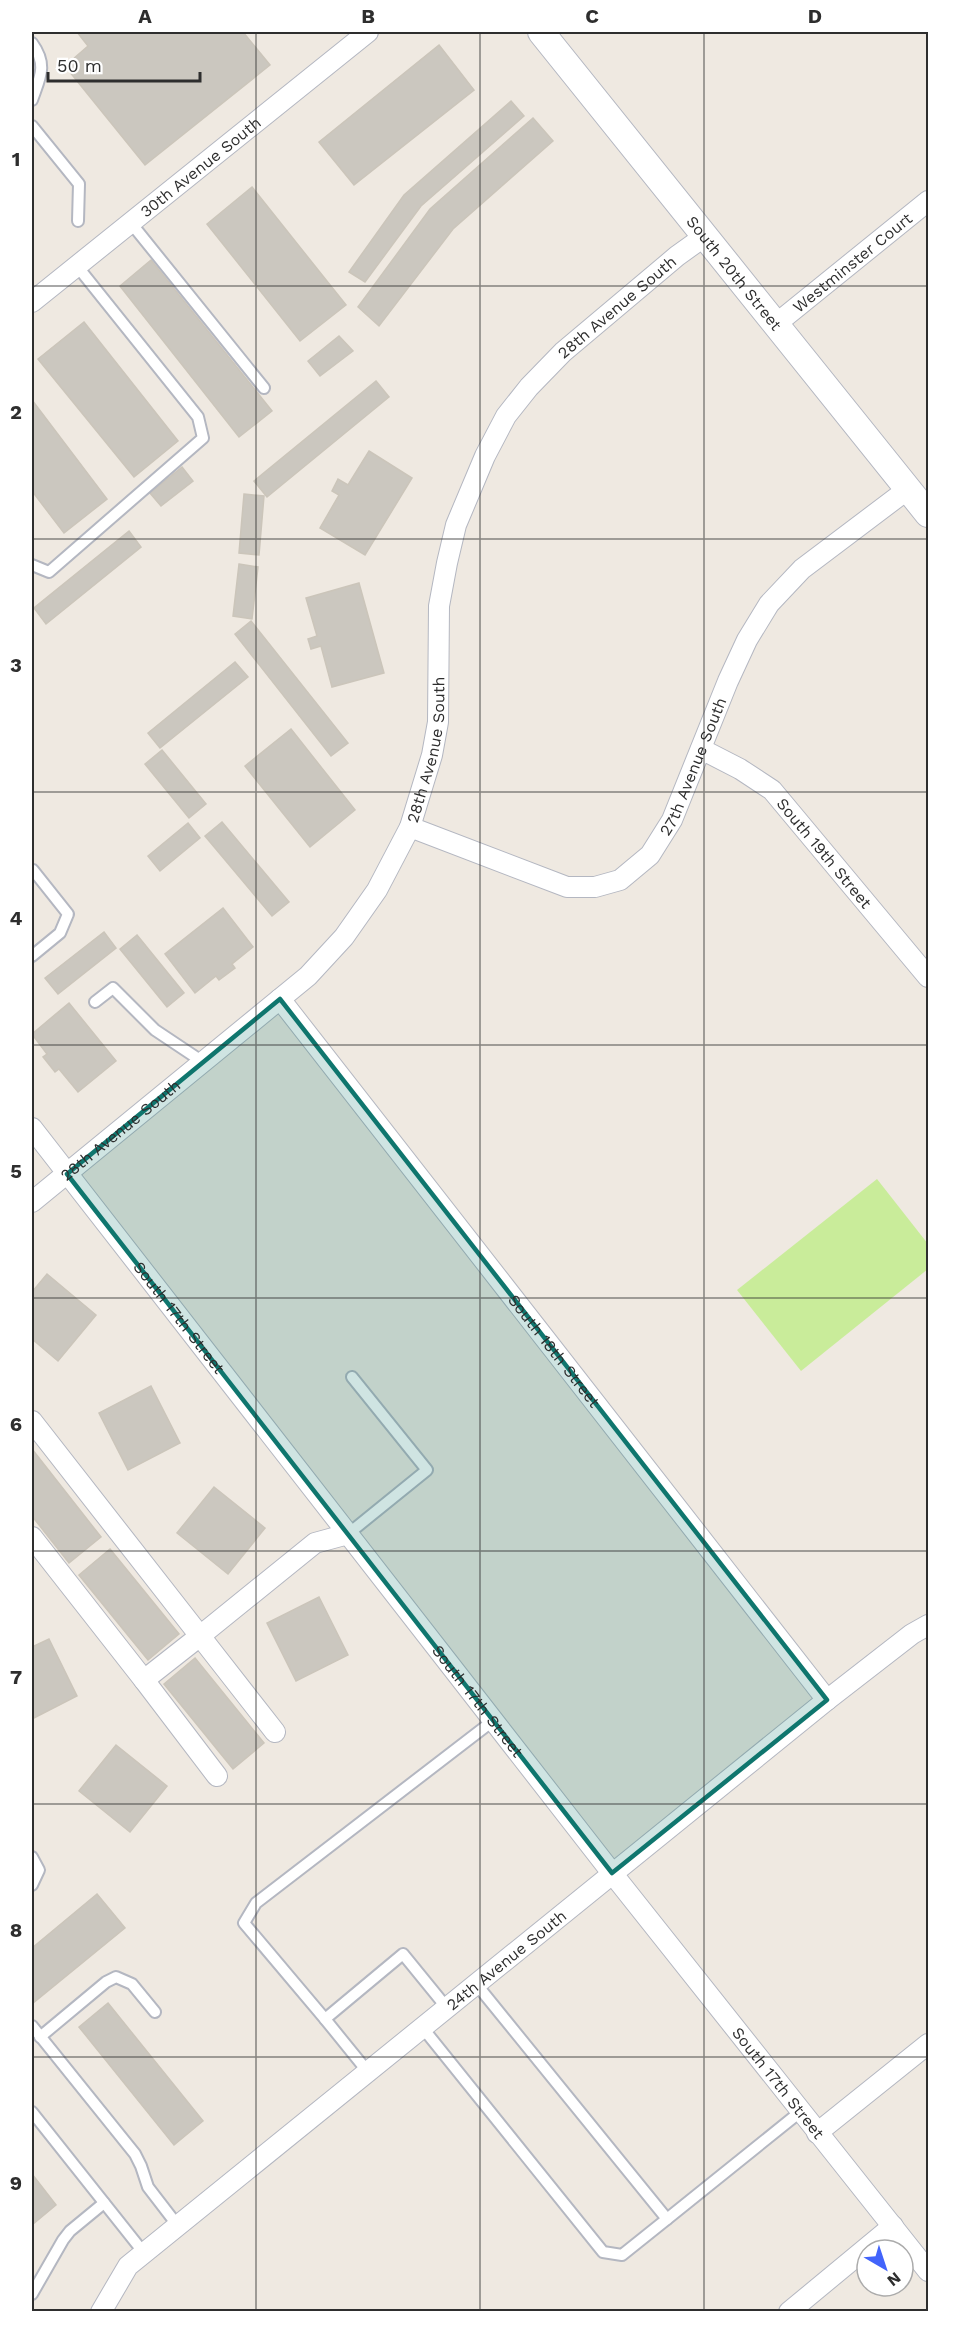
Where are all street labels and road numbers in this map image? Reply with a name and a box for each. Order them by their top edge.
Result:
street label: 30th Avenue South [136,113,264,221]
street label: Westminster Court [789,208,916,316]
street label: South 20th Street [683,212,786,334]
street label: 28th Avenue South [554,251,680,362]
street label: 28th Avenue South [402,677,448,825]
street label: 27th Avenue South [655,694,730,839]
street label: South 19th Street [773,794,876,912]
street label: 28th Avenue South [57,1075,184,1184]
street label: South 17th Street [130,1257,229,1378]
street label: South 18th Street [504,1290,604,1411]
street label: South 17th Street [428,1641,528,1761]
street label: 24th Avenue South [443,1906,570,2014]
street label: South 17th Street [728,2023,829,2143]

